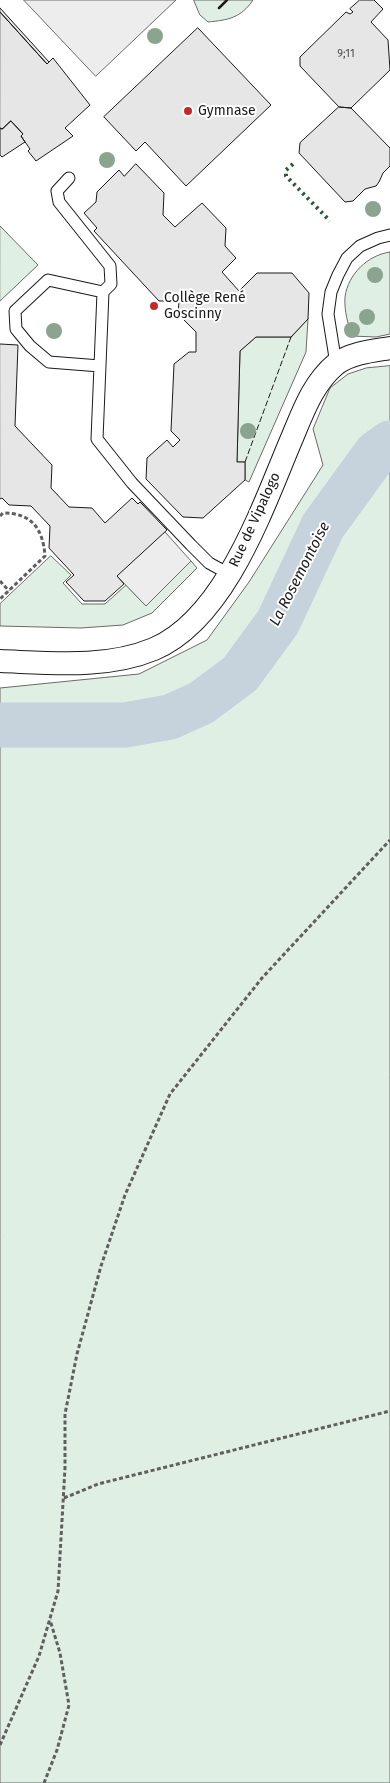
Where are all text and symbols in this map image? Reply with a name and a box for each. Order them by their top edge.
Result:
house number: 9;11 [337,47,355,61]
place label: Gymnase [198,103,256,119]
marker: Gymnase [182,105,194,117]
place label: Collège René Goscinny [164,290,246,322]
marker: Collège René Goscinny [148,300,160,312]
street label: Rue de Vipalogo [226,470,284,570]
water label: La Rosemontoise [266,519,334,629]

